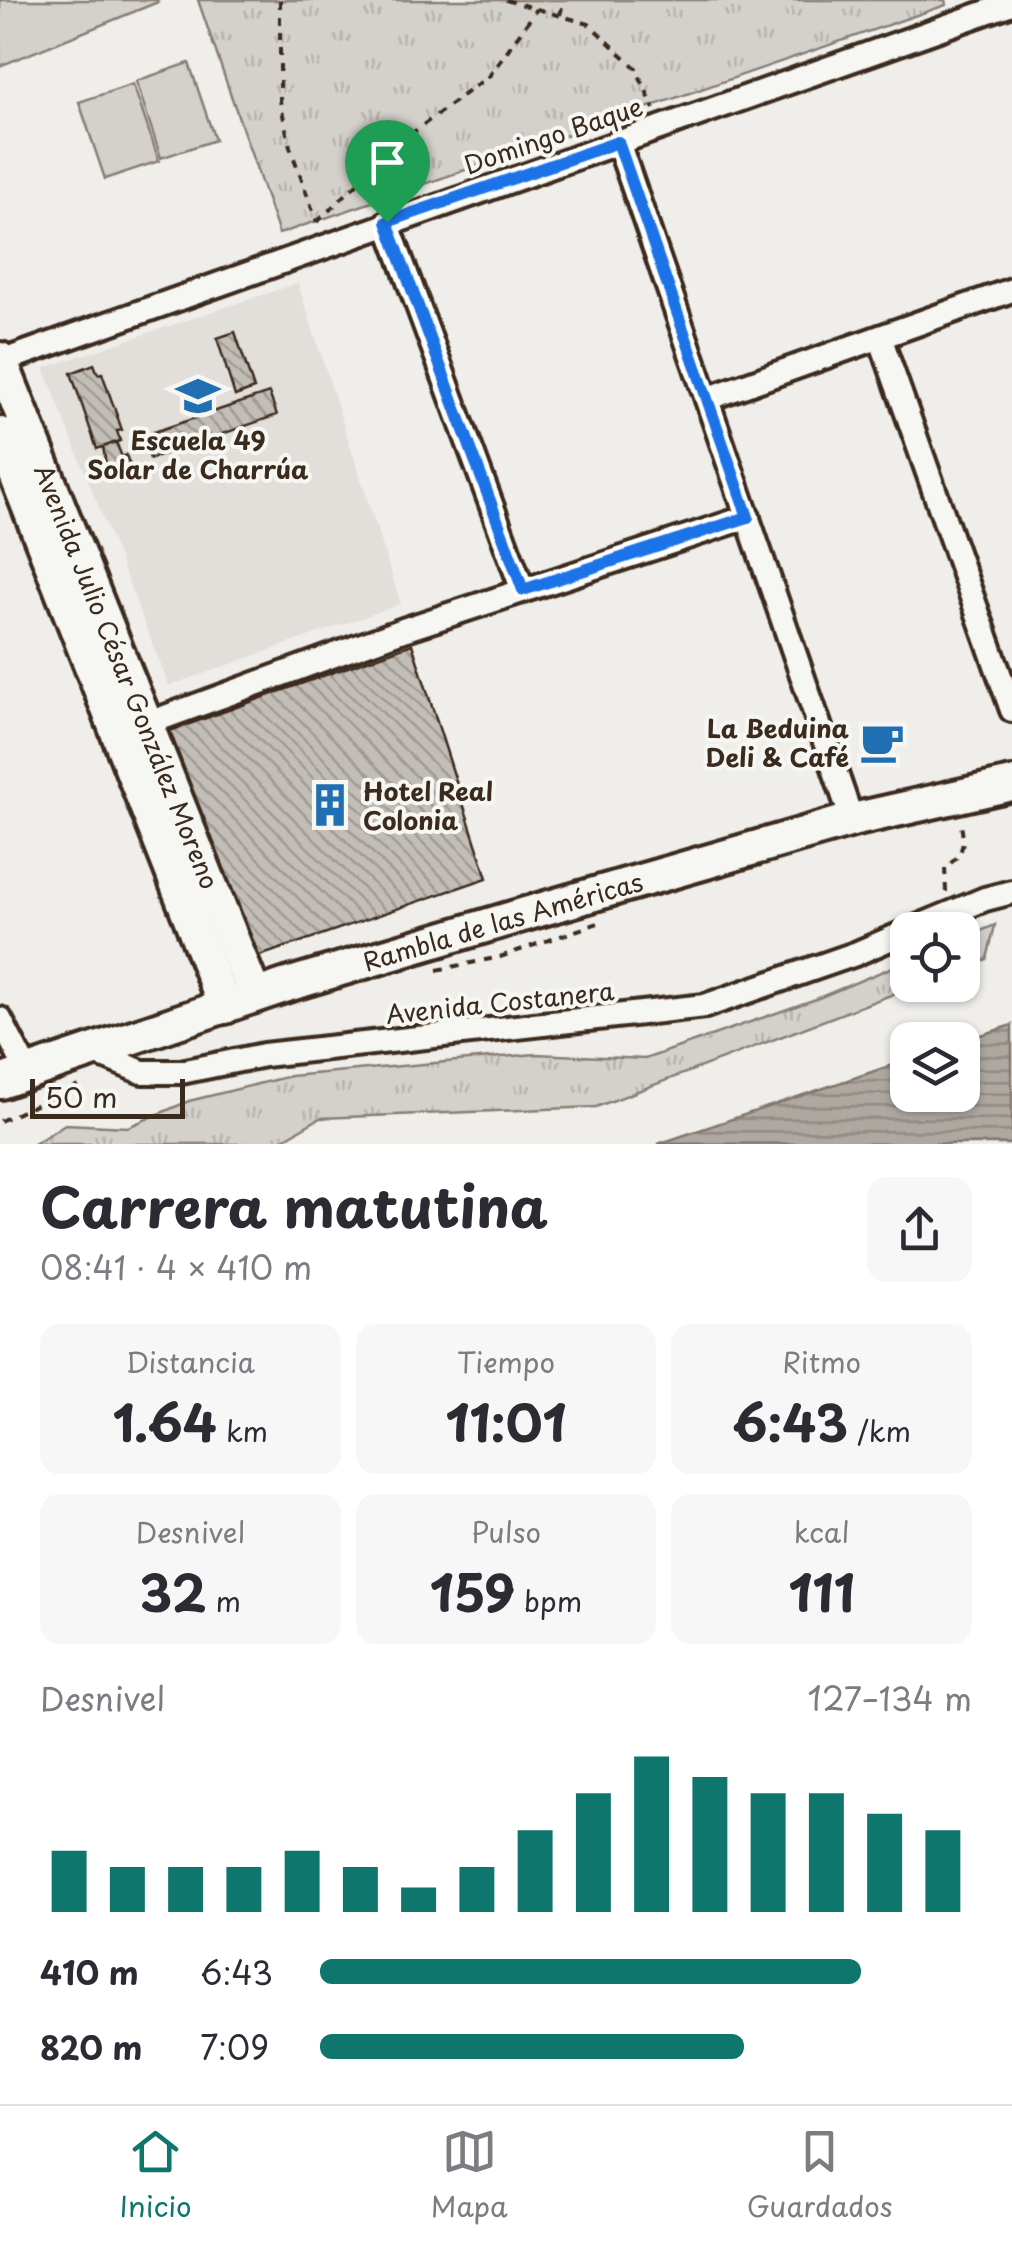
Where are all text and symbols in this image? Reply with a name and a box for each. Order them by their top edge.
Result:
street label: Domingo Baque [458,87,648,183]
pin [345,120,430,223]
icon: arrive [360,135,415,190]
school or university icon: Escuela 49 Solar de Charrúa [174,372,222,420]
place label: Escuela 49 Solar de Charrúa [88,421,309,488]
street label: Avenida Julio César González Moreno [25,458,229,895]
place label: La Beduina Deli & Café [706,709,850,776]
cafe icon: La Beduina Deli & Café [858,718,906,766]
place label: Hotel Real Colonia [363,772,493,839]
building icon: Hotel Real Colonia [306,781,354,829]
street label: Rambla de las Américas [358,862,647,980]
map controls [890,912,980,1112]
button: locate [890,912,980,1002]
street label: Avenida Costanera [384,971,617,1033]
button: layers [890,1022,980,1112]
scale bar [30,1074,185,1118]
text: 50 m [45,1075,118,1118]
text: Carrera matutina [40,1164,548,1247]
button: share [867,1177,972,1282]
text: 08:41 · 4 × 410 m [40,1243,312,1291]
text: Distancia [126,1340,255,1383]
text: Tiempo [457,1340,555,1383]
text: Ritmo [782,1340,861,1383]
text: 1.64 [113,1383,217,1459]
text: 11:01 [446,1383,566,1459]
text: 6:43 [732,1383,848,1459]
text: km [217,1409,268,1452]
text: /km [848,1409,911,1452]
text: Desnivel [136,1510,245,1553]
text: Pulso [471,1510,541,1553]
text: kcal [794,1510,850,1553]
text: 32 [140,1553,207,1629]
text: 159 [430,1553,515,1629]
text: 111 [789,1553,855,1629]
text: m [207,1579,241,1622]
text: bpm [515,1579,582,1622]
text: Desnivel [40,1674,165,1722]
text: 127–134 m [808,1674,972,1722]
text: 410 m [40,1948,139,1996]
text: 6:43 [200,1948,273,1996]
text: 820 m [40,2023,143,2071]
text: 7:09 [200,2023,269,2071]
tab: Inicio [120,2124,192,2227]
tab: Mapa [431,2124,508,2227]
tab: Guardados [747,2124,892,2227]

